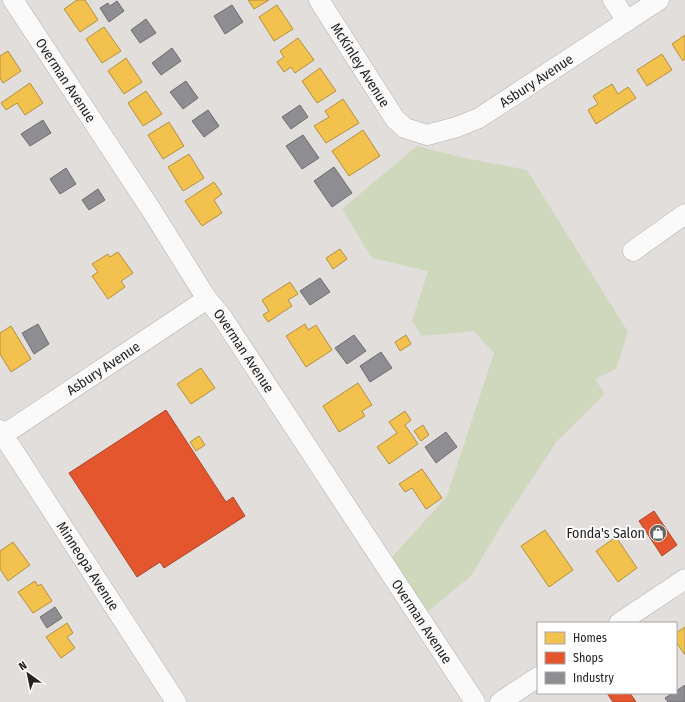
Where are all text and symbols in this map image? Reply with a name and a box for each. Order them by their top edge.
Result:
street label: McKinley Avenue [327,20,394,110]
street label: Overman Avenue [32,35,100,126]
street label: Asbury Avenue [496,50,576,111]
street label: Overman Avenue [210,305,278,396]
street label: Asbury Avenue [63,338,143,399]
street label: Minneopa Avenue [53,518,123,614]
shop icon: Fonda's Salon [648,523,668,543]
place label: Fonda's Salon [566,525,645,542]
street label: Overman Avenue [388,576,456,667]
legend [537,622,677,694]
text: Homes [573,631,607,645]
text: Shops [573,651,603,665]
north arrow [8,654,48,694]
text: N [17,659,29,673]
text: Industry [573,671,614,685]

